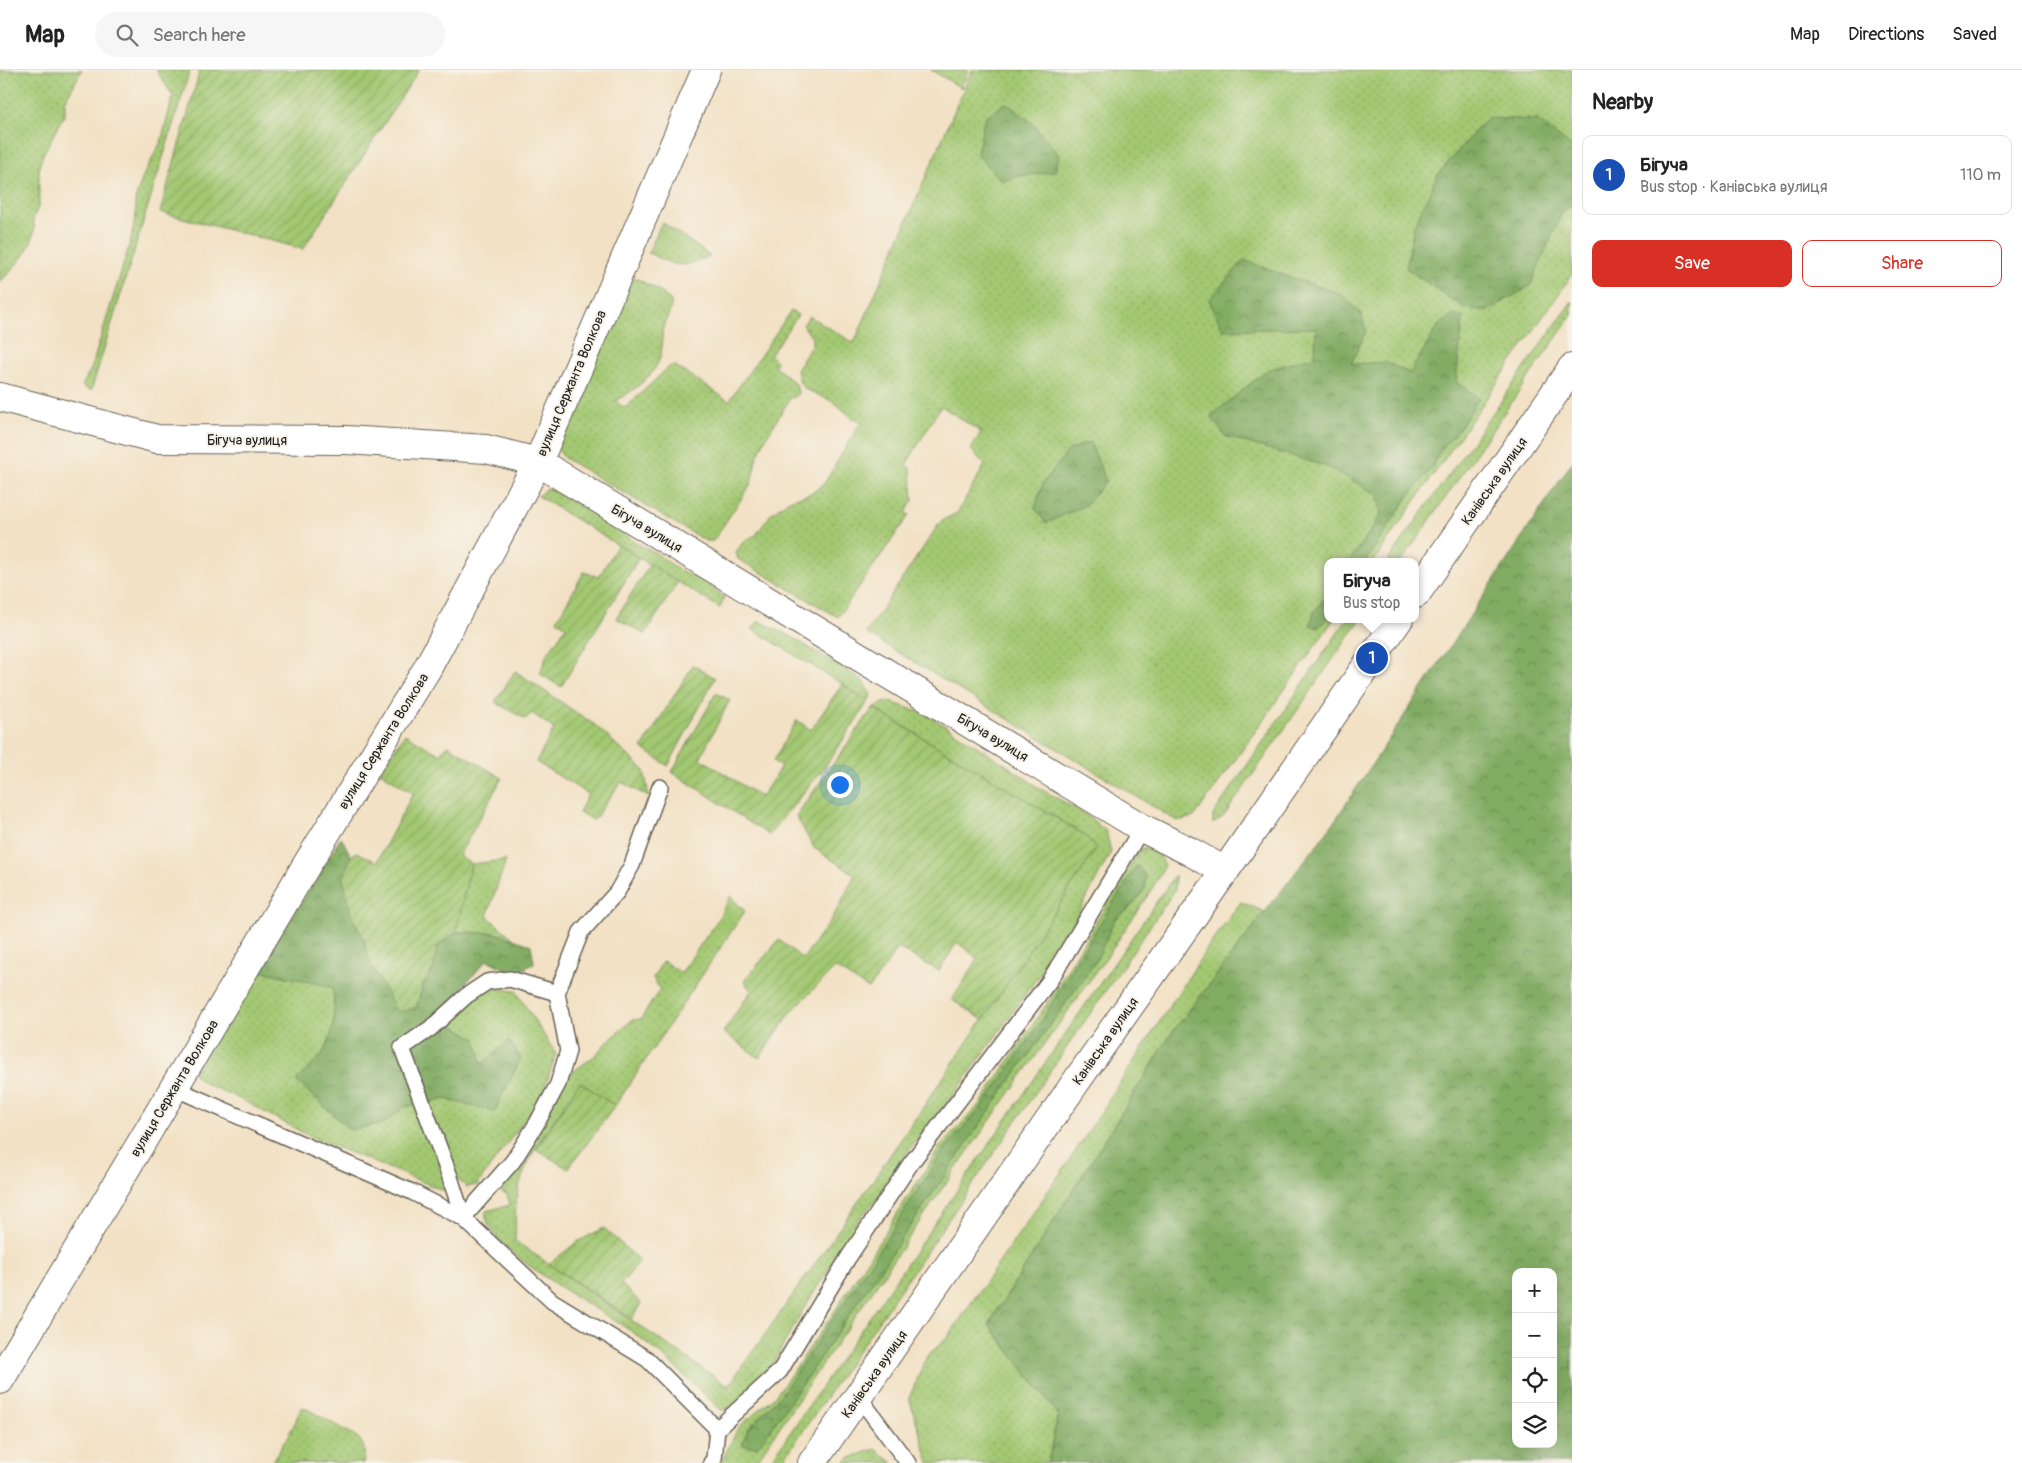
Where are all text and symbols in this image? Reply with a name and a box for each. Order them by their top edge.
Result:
search box [95,12,445,57]
text: Map [25,20,65,49]
icon: search [113,21,141,49]
text: Search here [153,23,246,47]
text: Map [1790,23,1820,46]
text: Directions [1848,23,1924,46]
text: Saved [1952,23,1997,46]
text: Nearby [1592,89,1653,116]
text: Бігуча [1640,153,1688,177]
text: 1 [1606,165,1612,185]
text: 110 m [1960,165,2001,185]
text: Bus stop · Канівська вулиця [1640,177,1828,197]
button: Save [1592,240,1792,287]
button: Share [1802,240,2002,287]
street label: вулиця Сержанта Волкова [533,308,610,459]
street label: Бігуча вулиця [207,432,287,449]
street label: Канівська вулиця [1458,434,1531,528]
street label: Бігуча вулиця [608,501,685,556]
popup [1324,558,1419,623]
text: Бігуча [1343,569,1390,593]
text: Bus stop [1343,593,1400,613]
pin: 1 [1356,639,1388,677]
street label: вулиця Сержанта Волкова [335,670,432,812]
street label: Бігуча вулиця [954,710,1031,765]
your location [827,772,853,798]
street label: Канівська вулиця [1069,994,1142,1088]
street label: вулиця Сержанта Волкова [127,1017,222,1160]
map controls [1512,1268,1557,1448]
button: + [1512,1268,1557,1313]
button: − [1512,1313,1557,1358]
street label: Канівська вулиця [838,1327,911,1421]
button: locate [1512,1358,1557,1403]
button: layers [1512,1403,1557,1448]

